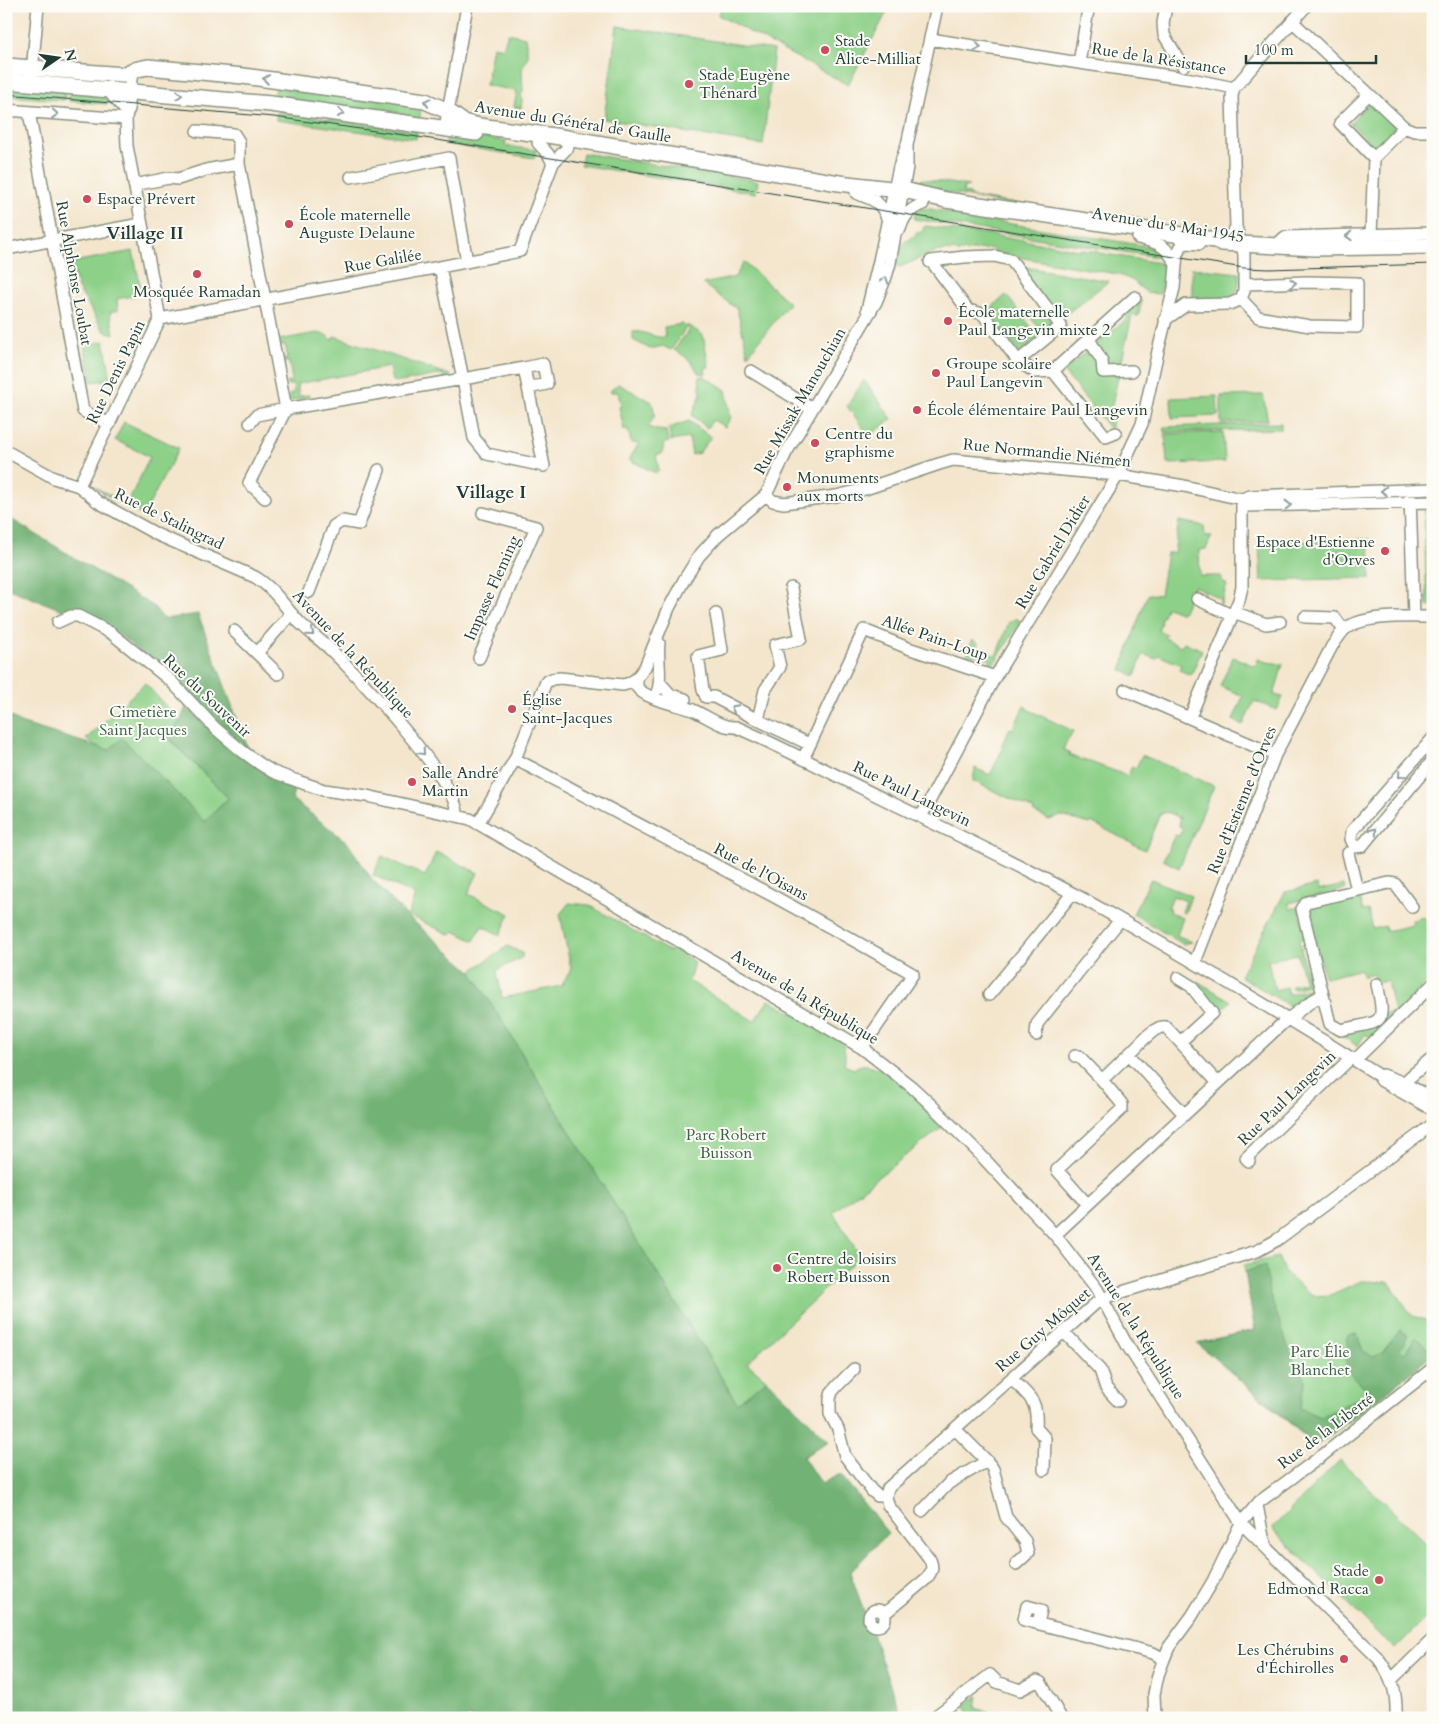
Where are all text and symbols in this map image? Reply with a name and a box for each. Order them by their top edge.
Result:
place label: Stade Alice-Milliat [835,30,921,70]
north arrow [32,32,82,82]
scale bar [1246,32,1376,64]
street label: Rue de la Résistance [1090,38,1228,80]
text: 100 m [1254,40,1294,60]
one-way arrow [975,41,983,52]
marker: Stade Alice-Milliat [819,44,831,56]
text: N [60,47,81,63]
place label: Stade Eugène Thénard [699,64,790,104]
one-way arrow [262,74,270,85]
marker: Stade Eugène Thénard [683,78,695,90]
one-way arrow [176,89,184,100]
street label: Avenue du Général de Gaulle [473,96,673,148]
one-way arrow [423,98,432,108]
one-way arrow [51,108,59,119]
one-way arrow [336,108,345,118]
place label: Espace Prévert [97,188,195,210]
marker: Espace Prévert [81,193,93,205]
street label: Rue Alphonse Loubat [50,199,98,347]
street label: Avenue du 8 Mai 1945 [1090,202,1246,248]
place label: École maternelle Auguste Delaune [299,204,415,244]
marker: École maternelle Auguste Delaune [283,218,295,230]
district label: Village II [106,221,184,246]
one-way arrow [1345,230,1353,241]
street label: Rue Galilée [343,243,423,279]
marker: Mosquée Ramadan [191,268,203,280]
one-way arrow [879,276,889,285]
one-way arrow [1289,277,1297,288]
place label: Mosquée Ramadan [133,281,261,303]
place label: École maternelle Paul Langevin mixte 2 [958,301,1110,341]
marker: École maternelle Paul Langevin mixte 2 [942,315,954,327]
street label: Rue Denis Papin [81,316,151,428]
street label: Rue Missak Manouchian [749,323,851,479]
place label: Groupe scolaire Paul Langevin [946,353,1052,393]
marker: Groupe scolaire Paul Langevin [930,367,942,379]
place label: École élémentaire Paul Langevin [927,399,1148,421]
marker: École élémentaire Paul Langevin [911,404,923,416]
place label: Centre du graphisme [825,423,895,463]
street label: Rue Normandie Niémen [962,433,1132,473]
marker: Centre du graphisme [809,437,821,449]
place label: Monuments aux morts [797,467,879,507]
district label: Village I [456,480,526,505]
marker: Monuments aux morts [781,481,793,493]
street label: Rue de Stalingrad [111,483,228,555]
one-way arrow [1380,486,1388,496]
street label: Rue Gabriel Didier [1010,491,1096,613]
one-way arrow [1284,500,1292,511]
place label: Espace d'Estienne d'Orves [1256,531,1375,571]
street label: Impasse Fleming [459,532,525,644]
marker: Espace d'Estienne d'Orves [1379,545,1391,557]
street label: Avenue de la République [287,585,419,723]
street label: Allée Pain-Loup [879,610,991,666]
one-way arrow [306,627,315,636]
street label: Rue du Souvenir [158,649,256,743]
place label: Église Saint-Jacques [522,689,612,729]
park label: Cimetière Saint Jacques [99,701,187,741]
marker: Église Saint-Jacques [506,703,518,715]
one-way arrow [730,704,739,714]
street label: Rue d'Estienne d'Orves [1202,723,1282,877]
one-way arrow [416,746,424,755]
street label: Rue Paul Langevin [849,756,975,832]
place label: Salle André Martin [422,762,499,802]
one-way arrow [1398,770,1407,779]
marker: Salle André Martin [406,776,418,788]
one-way arrow [1369,828,1377,837]
street label: Rue de l'Oisans [710,838,812,906]
street label: Avenue de la République [727,944,883,1050]
street label: Rue Paul Langevin [1233,1045,1341,1151]
park label: Parc Robert Buisson [686,1124,766,1164]
place label: Centre de loisirs Robert Buisson [787,1248,896,1288]
street label: Avenue de la République [1082,1249,1190,1403]
marker: Centre de loisirs Robert Buisson [771,1262,783,1274]
street label: Rue Guy Môquet [991,1283,1095,1377]
park label: Parc Élie Blanchet [1290,1341,1350,1381]
street label: Rue de la Liberté [1273,1388,1379,1474]
place label: Stade Edmond Racca [1267,1560,1369,1600]
marker: Stade Edmond Racca [1373,1574,1385,1586]
place label: Les Chérubins d'Échirolles [1237,1639,1334,1679]
marker: Les Chérubins d'Échirolles [1338,1653,1350,1665]

